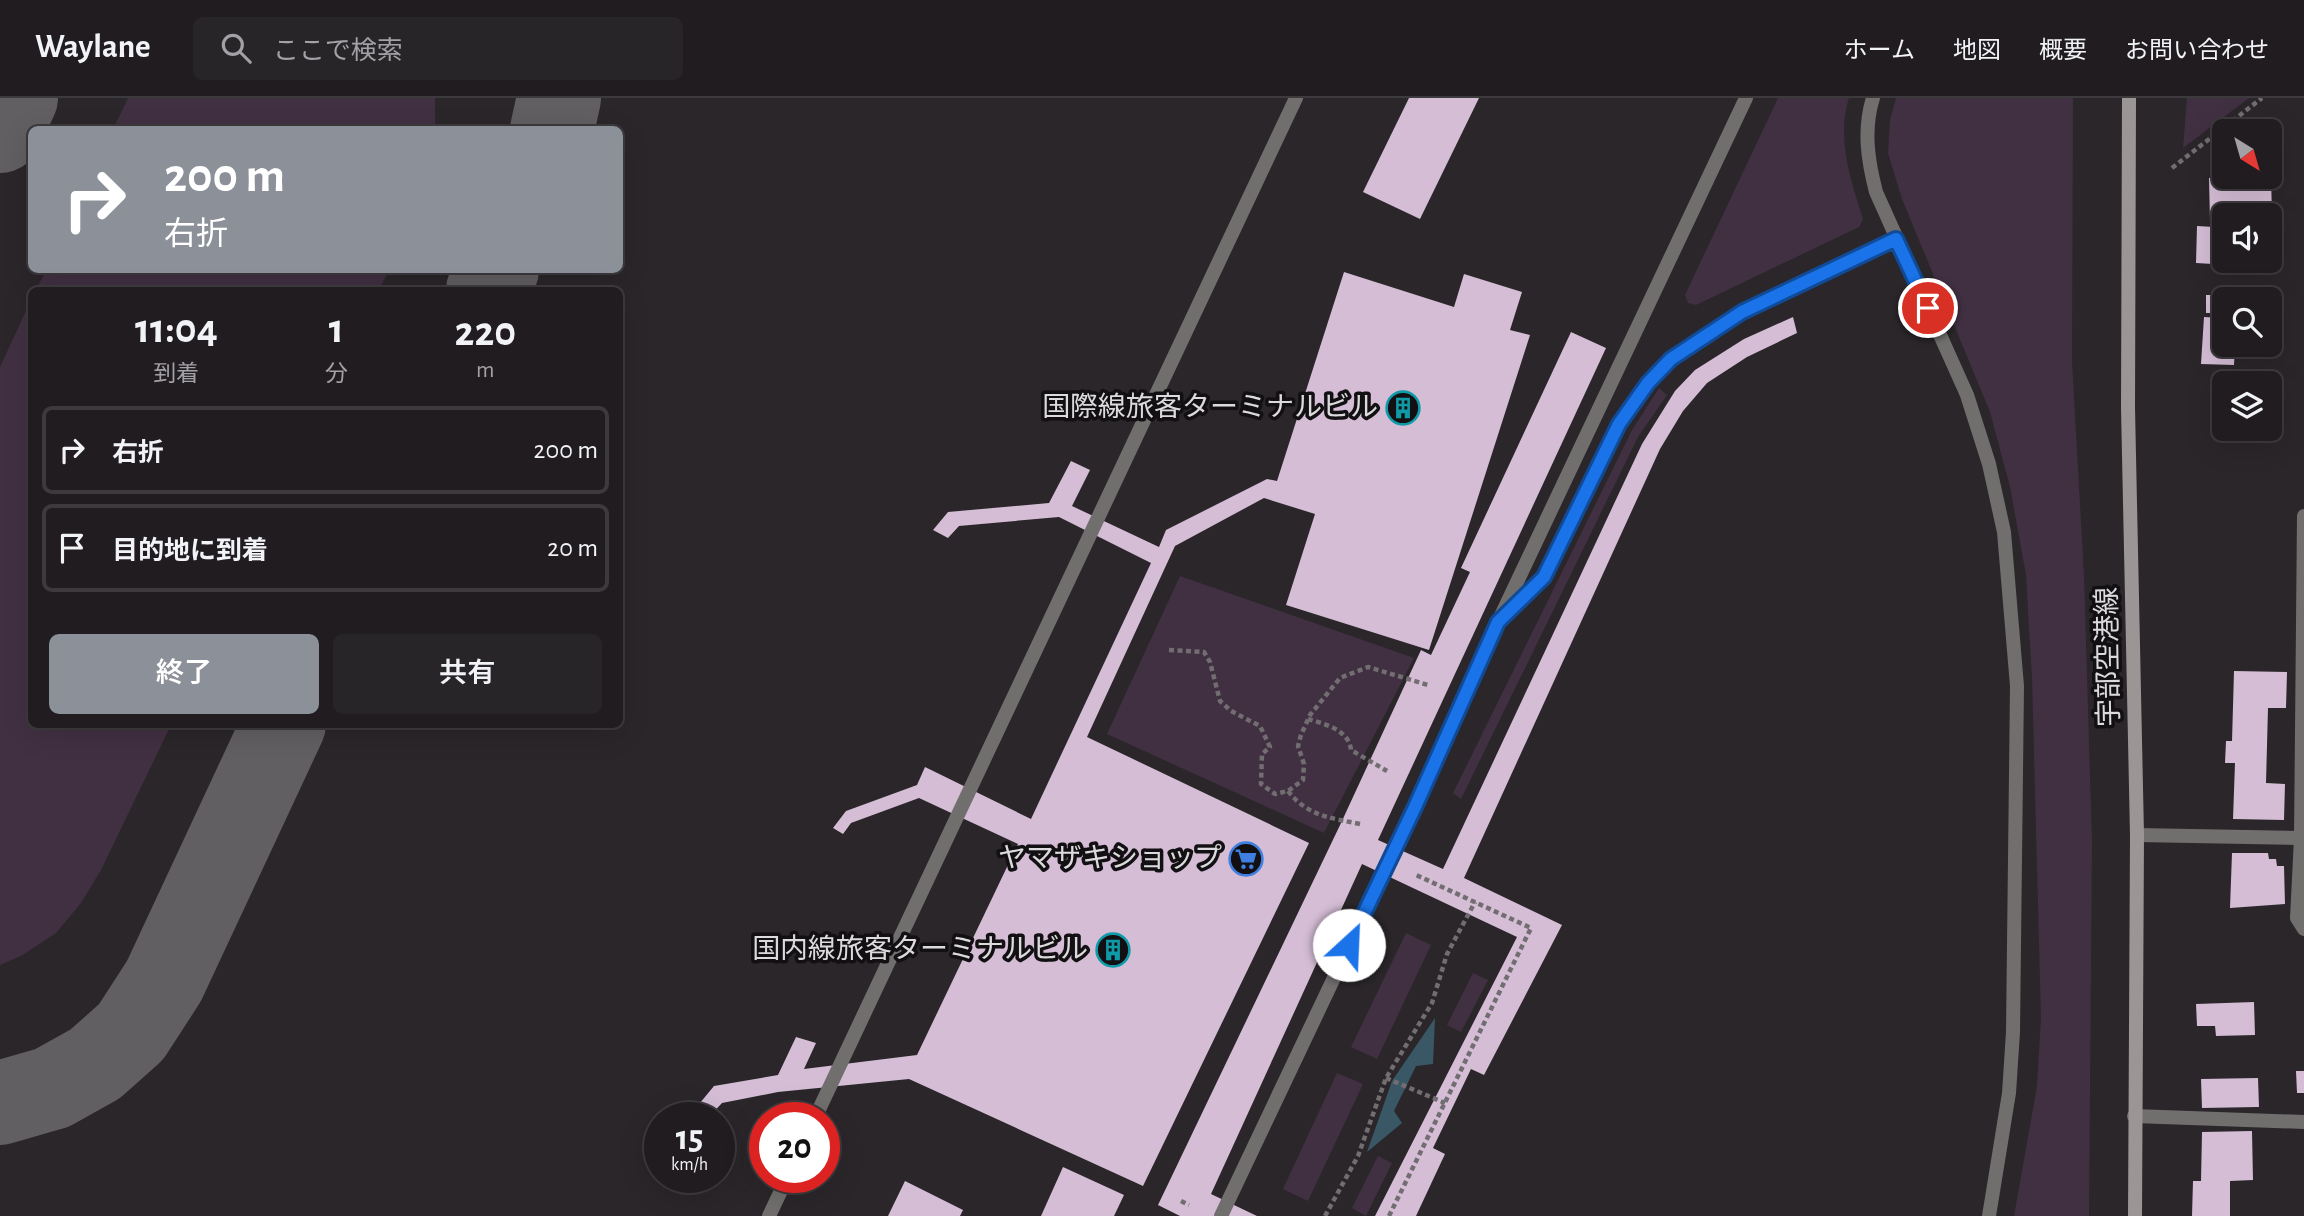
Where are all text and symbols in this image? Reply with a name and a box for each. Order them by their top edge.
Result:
search box [193,17,683,80]
icon: search [217,29,255,67]
text: Waylane [35,31,151,64]
text: ここで検索 [273,38,403,64]
text: ホーム [1844,39,1915,63]
text: 地図 [1953,39,2001,63]
text: 概要 [2039,39,2087,63]
text: お問い合わせ [2125,39,2269,63]
north arrow [2212,119,2282,189]
map controls [2212,119,2282,441]
text: 200 m [164,152,285,201]
icon: right [49,154,140,245]
button: sound [2212,203,2282,273]
text: 右折 [164,218,228,250]
pin [1898,278,1958,338]
button: search [2212,287,2282,357]
icon: arrive [1909,289,1947,327]
text: 11:04 [135,308,218,350]
text: 1 [329,308,344,350]
text: 220 [455,311,516,353]
text: m [476,359,495,382]
text: 到着 [153,363,199,386]
text: 分 [325,363,348,386]
button: layers [2212,371,2282,441]
building icon: 国際線旅客ターミナルビル [1384,389,1422,427]
place label: 国際線旅客ターミナルビル [1042,392,1378,422]
icon: right [53,431,91,469]
text: 200 m [534,437,598,463]
text: 右折 [112,440,164,466]
icon: arrive [53,529,91,567]
text: 20 m [547,535,598,561]
text: 目的地に到着 [112,538,268,564]
street label: 宇部空港線 [2092,587,2124,727]
button: 終了 [49,634,319,714]
button: 共有 [333,634,602,714]
supermarket icon: ヤマザキショップ [1227,840,1265,878]
place label: ヤマザキショップ [998,843,1222,873]
position arrow [1312,908,1386,982]
building icon: 国内線旅客ターミナルビル [1094,931,1132,969]
place label: 国内線旅客ターミナルビル [752,934,1088,964]
speed limit sign: 20 [749,1102,840,1193]
text: 15 [676,1121,703,1156]
text: km/h [671,1156,708,1174]

